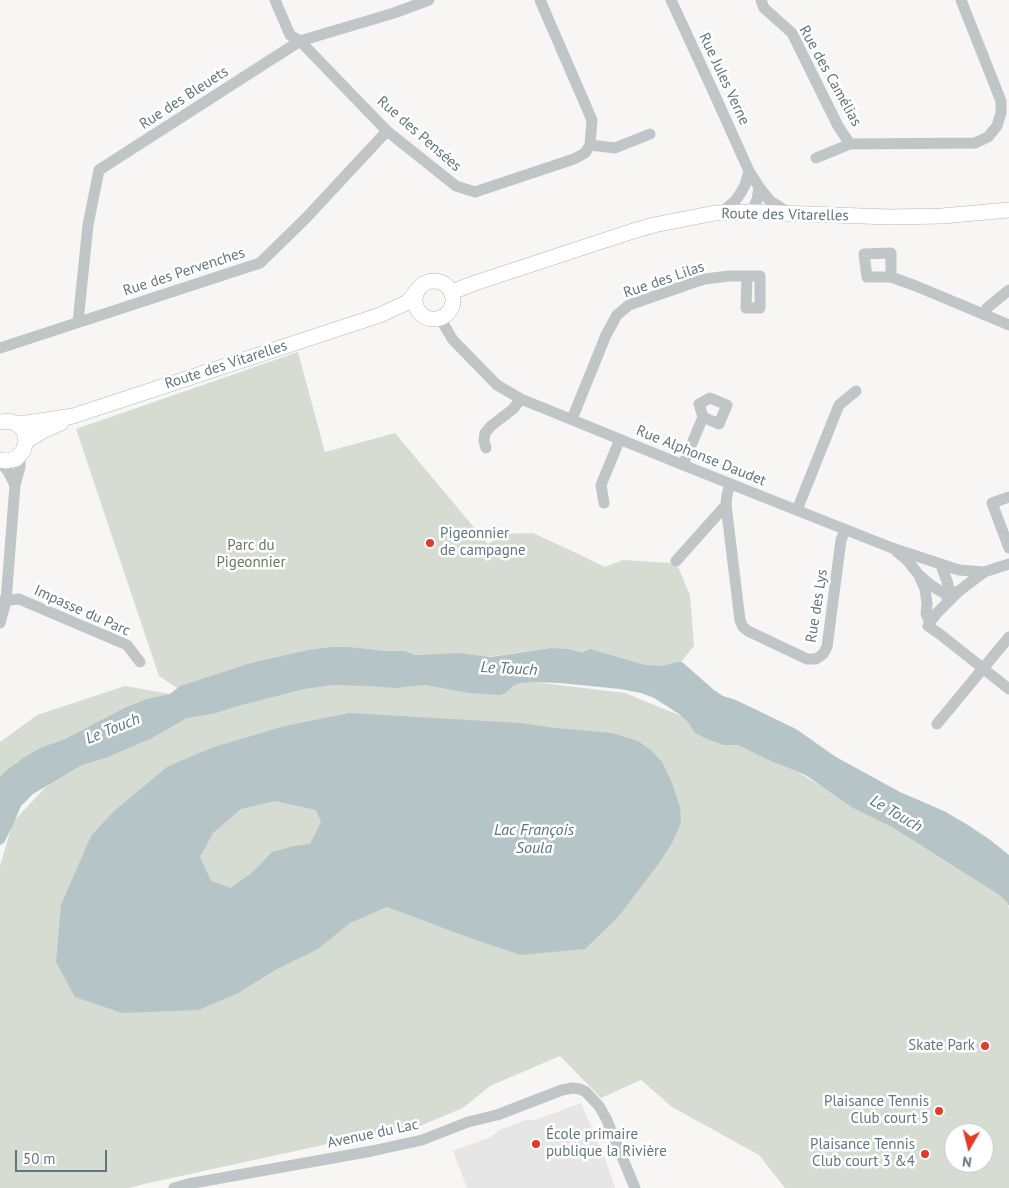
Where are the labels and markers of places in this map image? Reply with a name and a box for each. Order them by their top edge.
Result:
place label: Pigeonnier de campagne [440,525,526,560]
marker: Pigeonnier de campagne [424,537,436,549]
place label: Skate Park [908,1037,975,1055]
marker: Skate Park [979,1040,991,1052]
place label: Plaisance Tennis Club court 5 [824,1093,929,1128]
marker: Plaisance Tennis Club court 5 [933,1105,945,1117]
place label: École primaire publique la Rivière [546,1126,667,1161]
place label: Plaisance Tennis Club court 3 &4 [810,1136,915,1171]
marker: École primaire publique la Rivière [530,1138,542,1150]
marker: Plaisance Tennis Club court 3 &4 [919,1148,931,1160]

